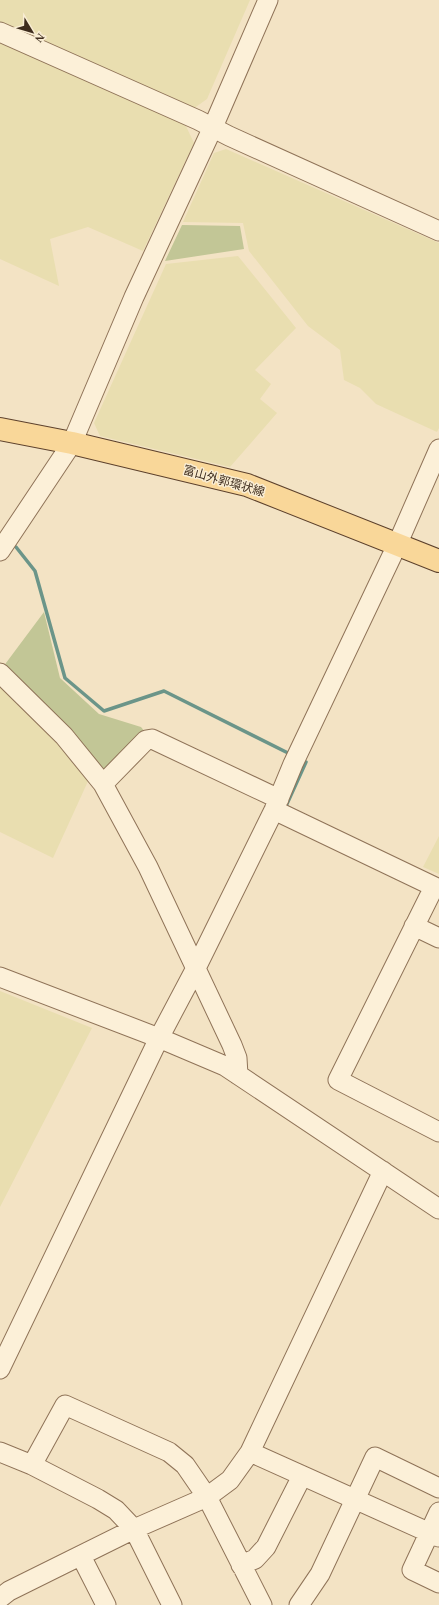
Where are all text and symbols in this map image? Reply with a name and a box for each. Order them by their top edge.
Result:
north arrow [12,12,52,52]
text: N [33,31,47,45]
street label: 富山外郭環状線 [182,463,266,499]

